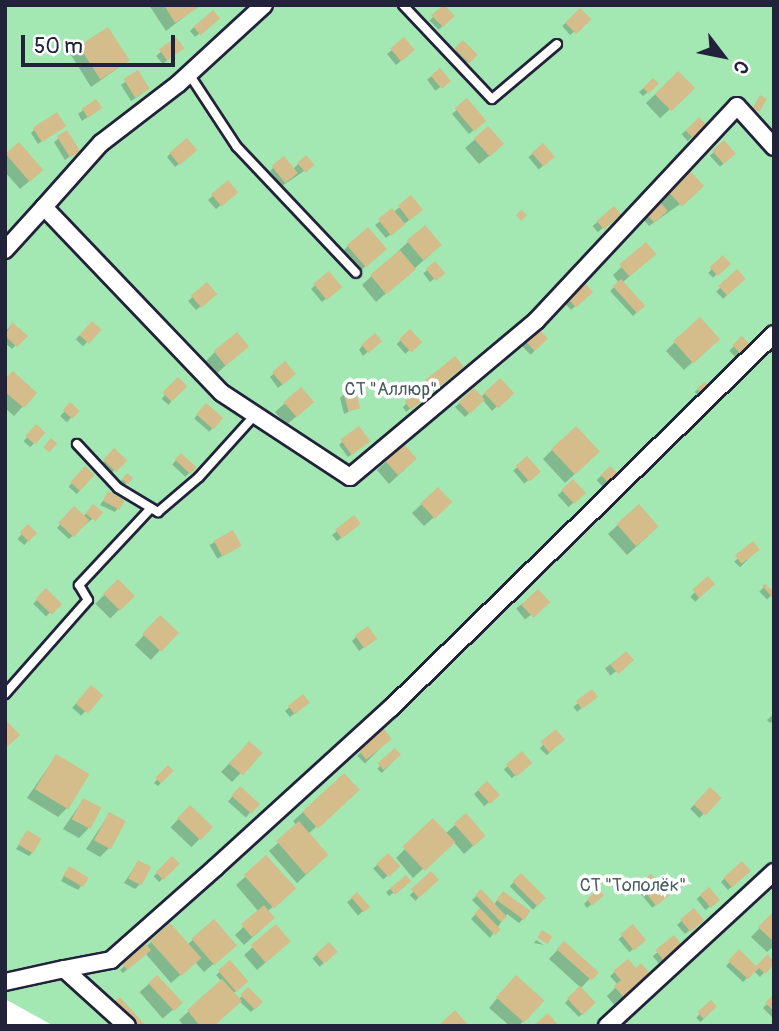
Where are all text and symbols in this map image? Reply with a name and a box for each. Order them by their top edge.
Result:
scale bar [24,21,178,65]
north arrow [688,21,758,91]
text: 50 m [34,33,83,60]
text: С [728,56,754,78]
park label: СТ "Аллюр" [345,379,437,401]
park label: СТ "Тополёк" [580,875,686,897]

